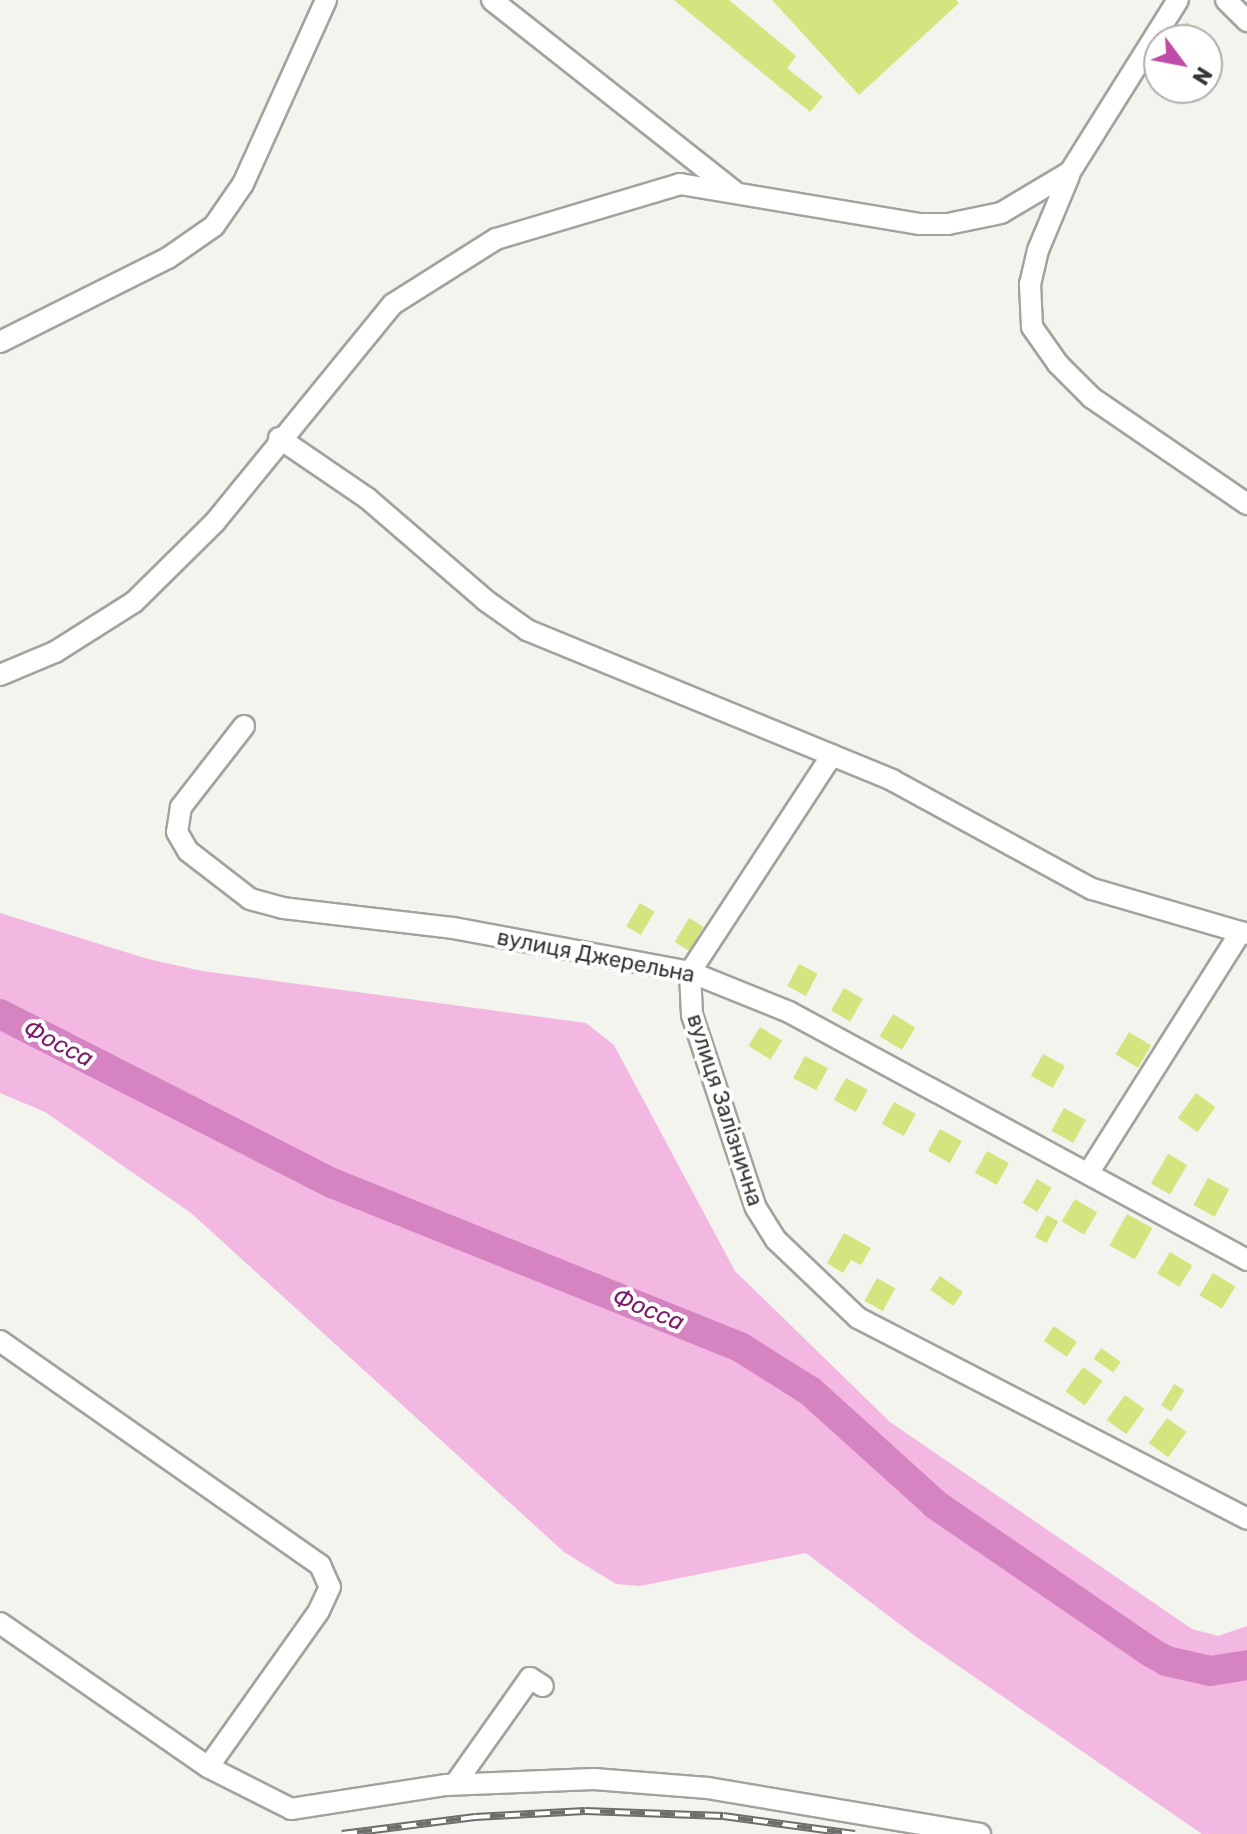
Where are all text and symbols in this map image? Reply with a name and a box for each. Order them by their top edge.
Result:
north arrow [1143,24,1223,104]
text: N [1186,62,1218,90]
street label: вулиця Джерельна [495,924,697,988]
street label: вулиця Залізнична [681,1011,769,1209]
water label: Фосса [18,1014,98,1074]
water label: Фосса [608,1283,688,1337]

